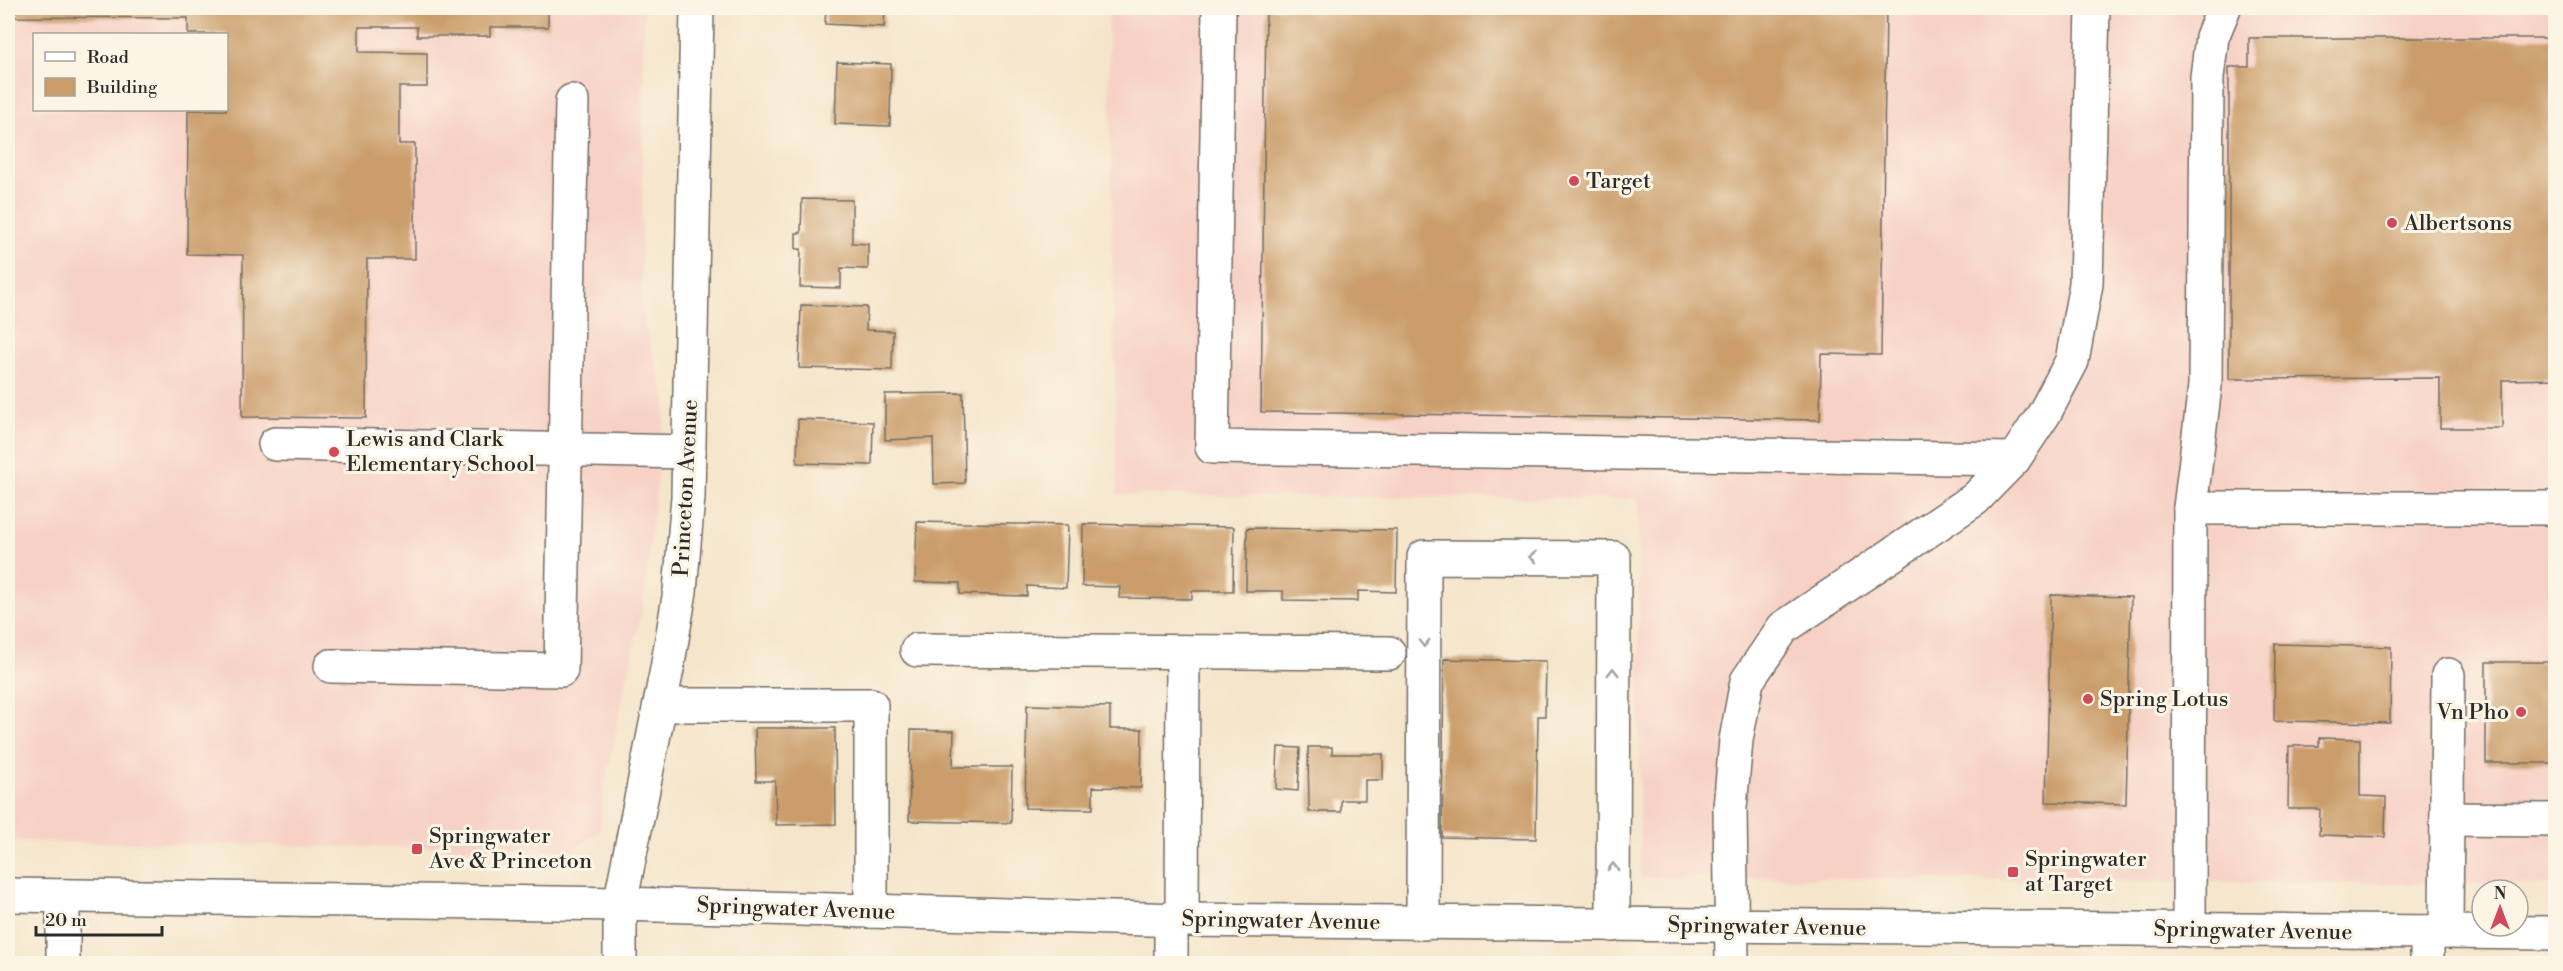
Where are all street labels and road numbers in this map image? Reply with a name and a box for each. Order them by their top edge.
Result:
street label: Princeton Avenue [668,399,704,577]
street label: Springwater Avenue [696,892,896,926]
street label: Springwater Avenue [1181,906,1381,936]
street label: Springwater Avenue [1667,912,1867,942]
street label: Springwater Avenue [2153,916,2353,946]

